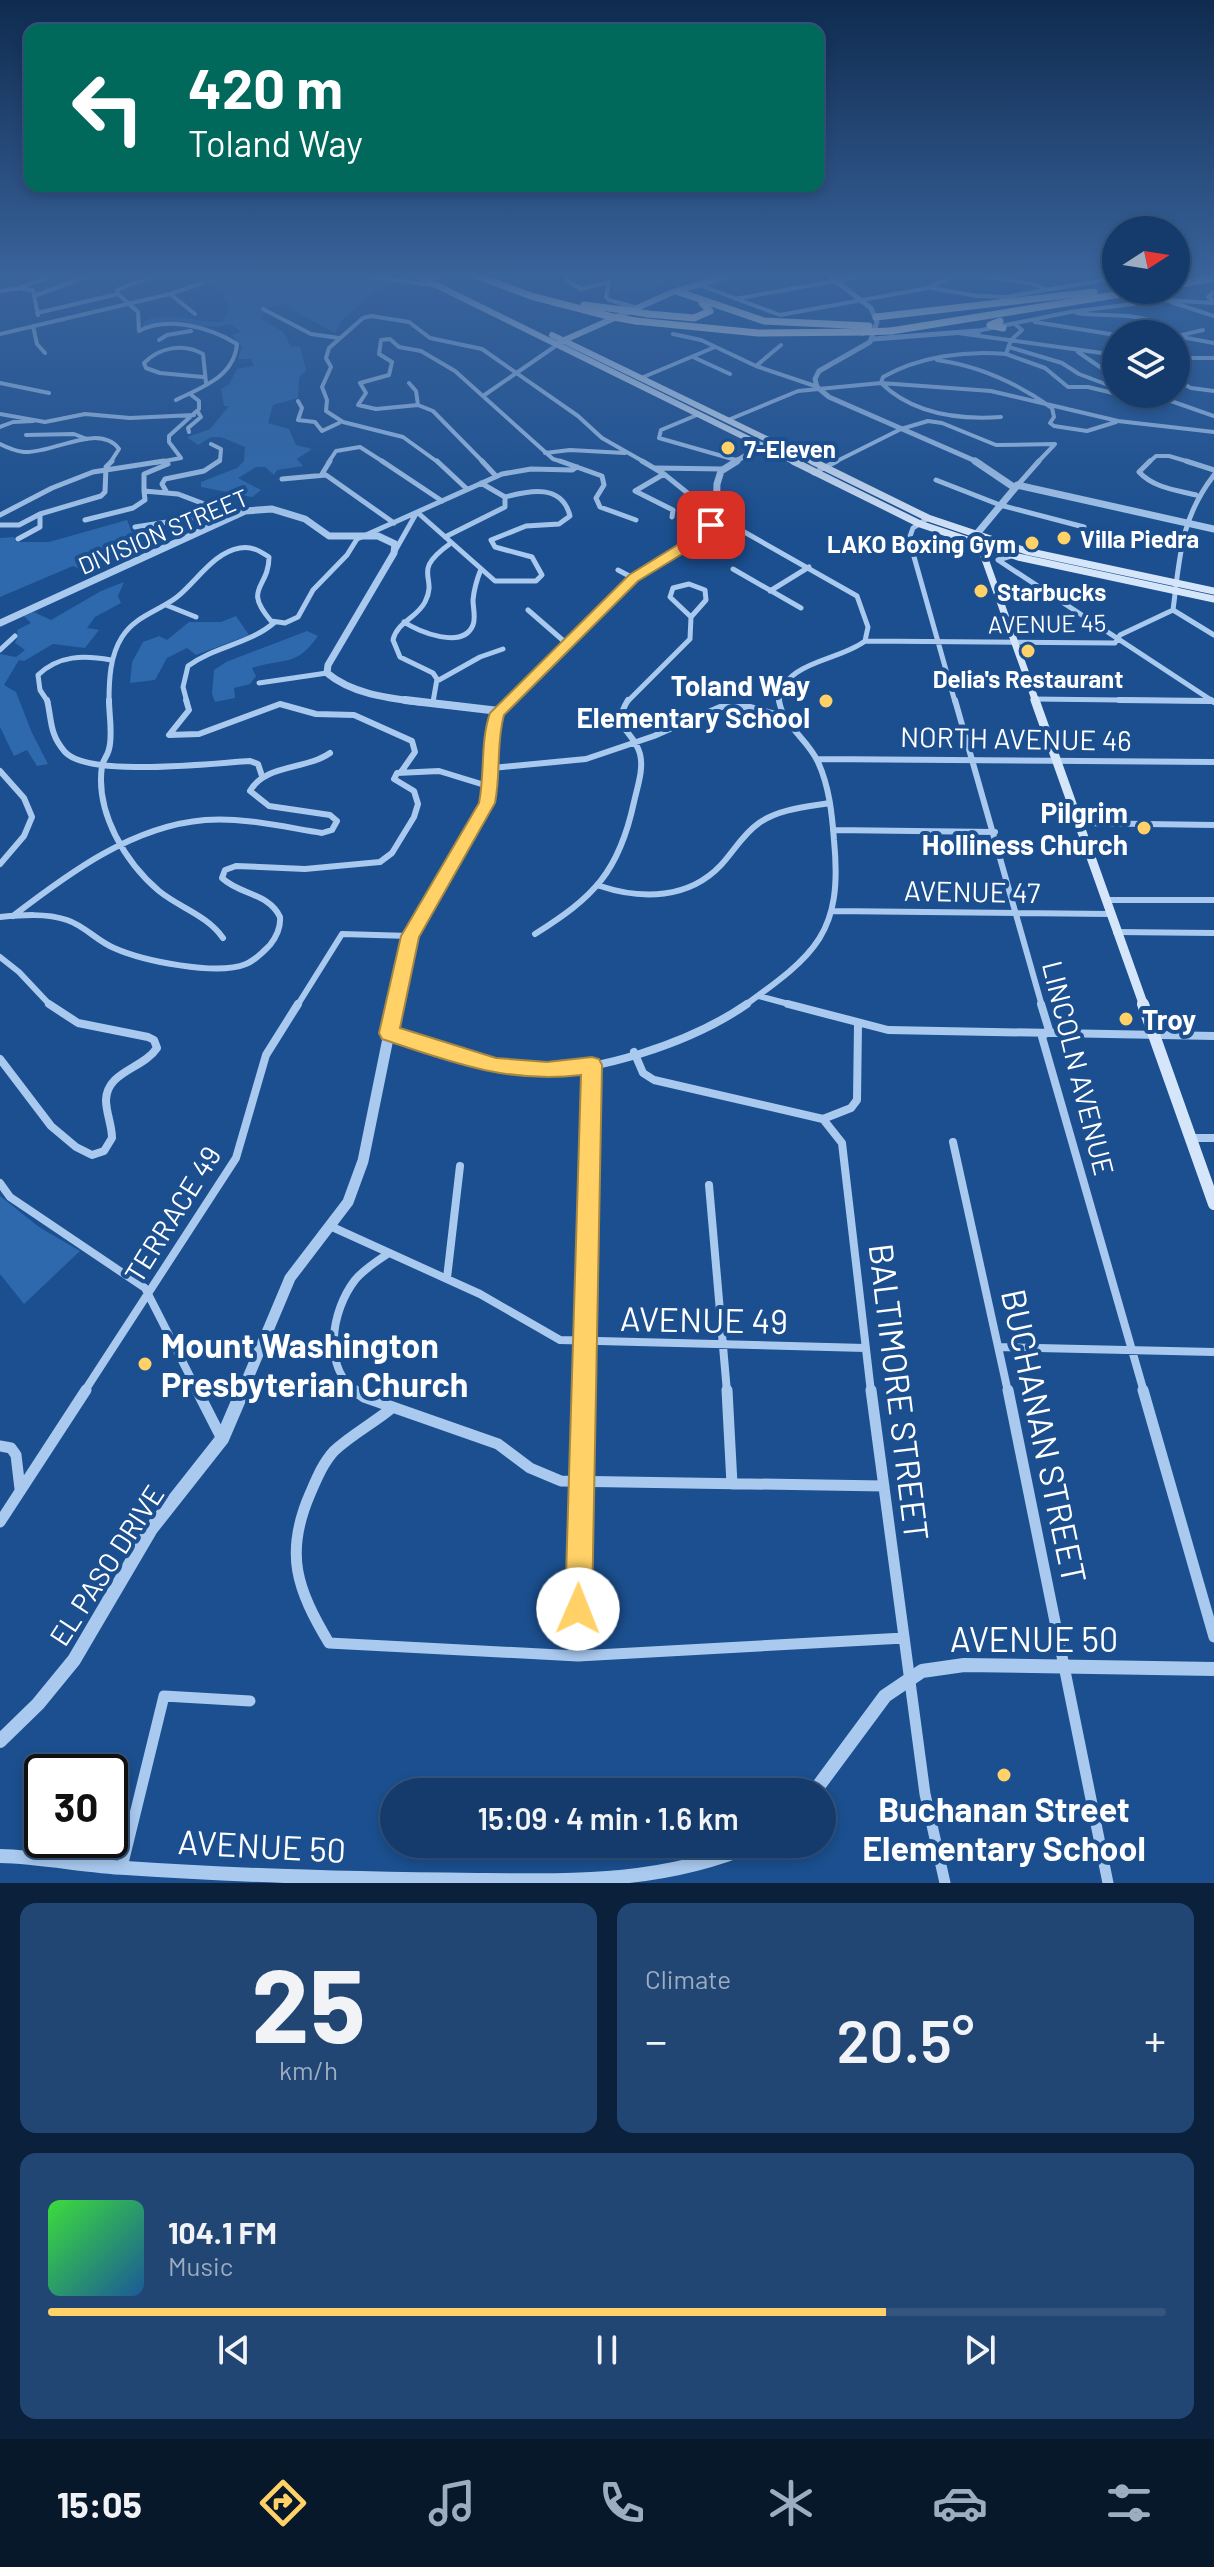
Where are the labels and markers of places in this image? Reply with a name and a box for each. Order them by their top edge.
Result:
place label: 7-Eleven [744,434,836,463]
marker: 7-Eleven [719,439,737,457]
pin [677,491,745,559]
place label: Villa Piedra [1080,524,1199,553]
place label: LAKO Boxing Gym [827,529,1016,558]
marker: Villa Piedra [1055,529,1073,547]
marker: LAKO Boxing Gym [1023,534,1041,552]
place label: Starbucks [997,577,1106,606]
marker: Starbucks [972,582,990,600]
marker: Delia's Restaurant [1019,642,1037,660]
place label: Delia's Restaurant [933,664,1123,693]
place label: Toland Way Elementary School [577,668,810,734]
marker: Toland Way Elementary School [817,692,835,710]
place label: Pilgrim Holliness Church [922,795,1128,861]
marker: Pilgrim Holliness Church [1135,819,1153,837]
place label: Troy [1142,1002,1196,1036]
marker: Troy [1117,1010,1135,1028]
place label: Mount Washington Presbyterian Church [161,1324,468,1404]
marker: Mount Washington Presbyterian Church [136,1355,154,1373]
marker: Buchanan Street Elementary School [995,1766,1013,1784]
place label: Buchanan Street Elementary School [862,1788,1146,1868]

